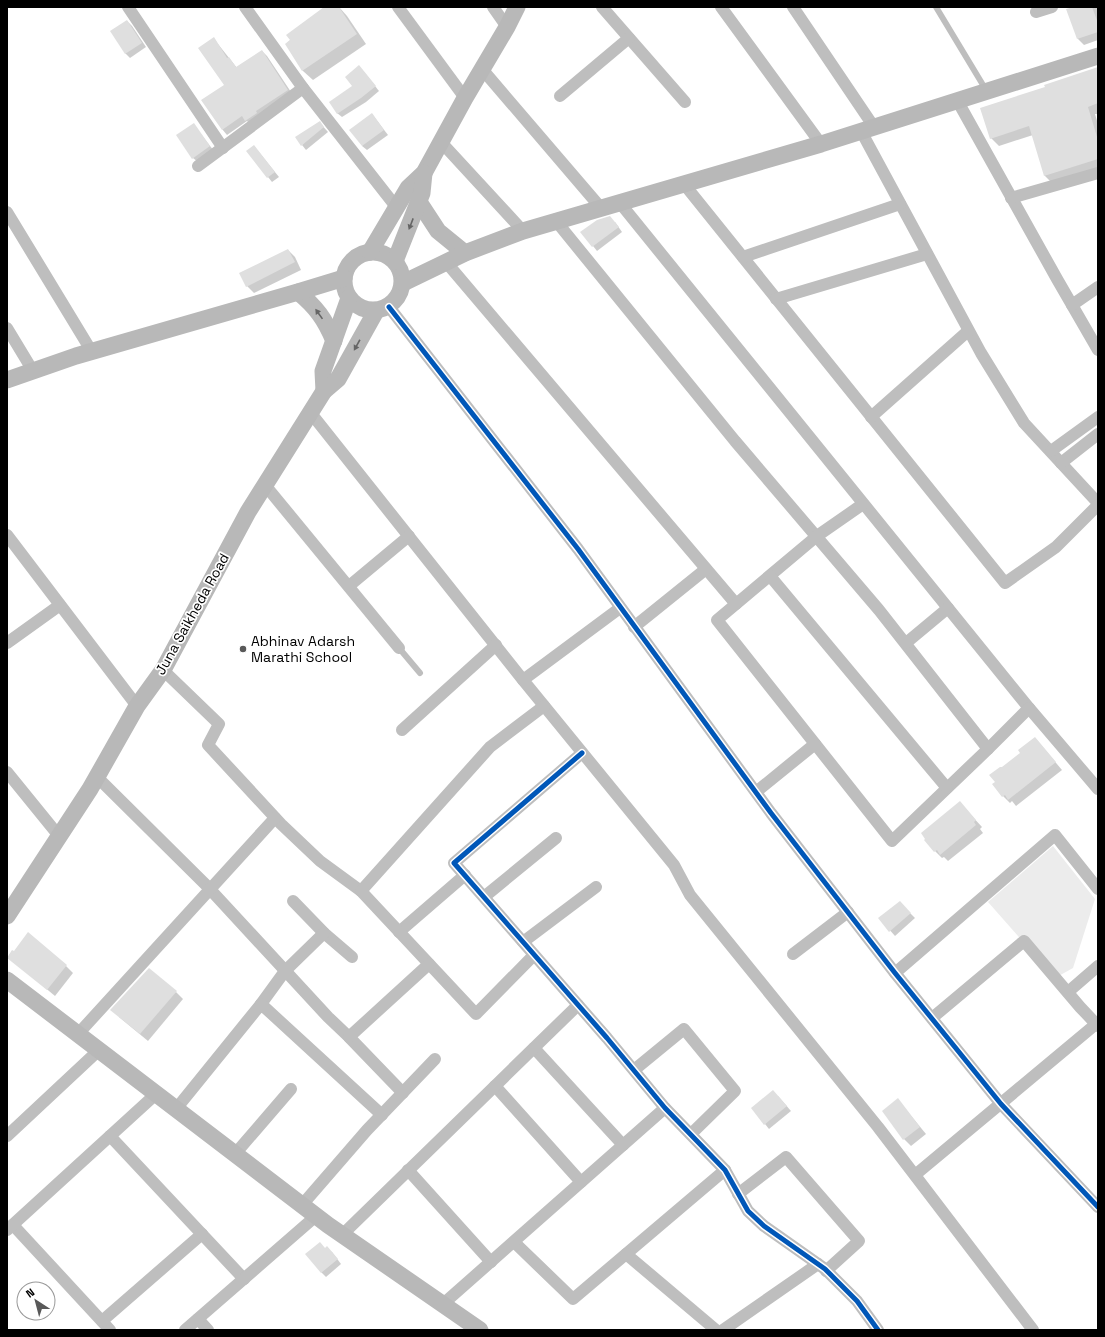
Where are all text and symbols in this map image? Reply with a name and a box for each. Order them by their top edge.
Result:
one-way arrow [407,218,413,230]
one-way arrow [315,309,323,319]
one-way arrow [354,339,360,351]
street label: Juna Saikheda Road [151,550,233,678]
place label: Abhinav Adarsh Marathi School [251,632,355,666]
marker: Abhinav Adarsh Marathi School [238,644,248,654]
north arrow [16,1281,56,1321]
text: N [23,1285,37,1301]

